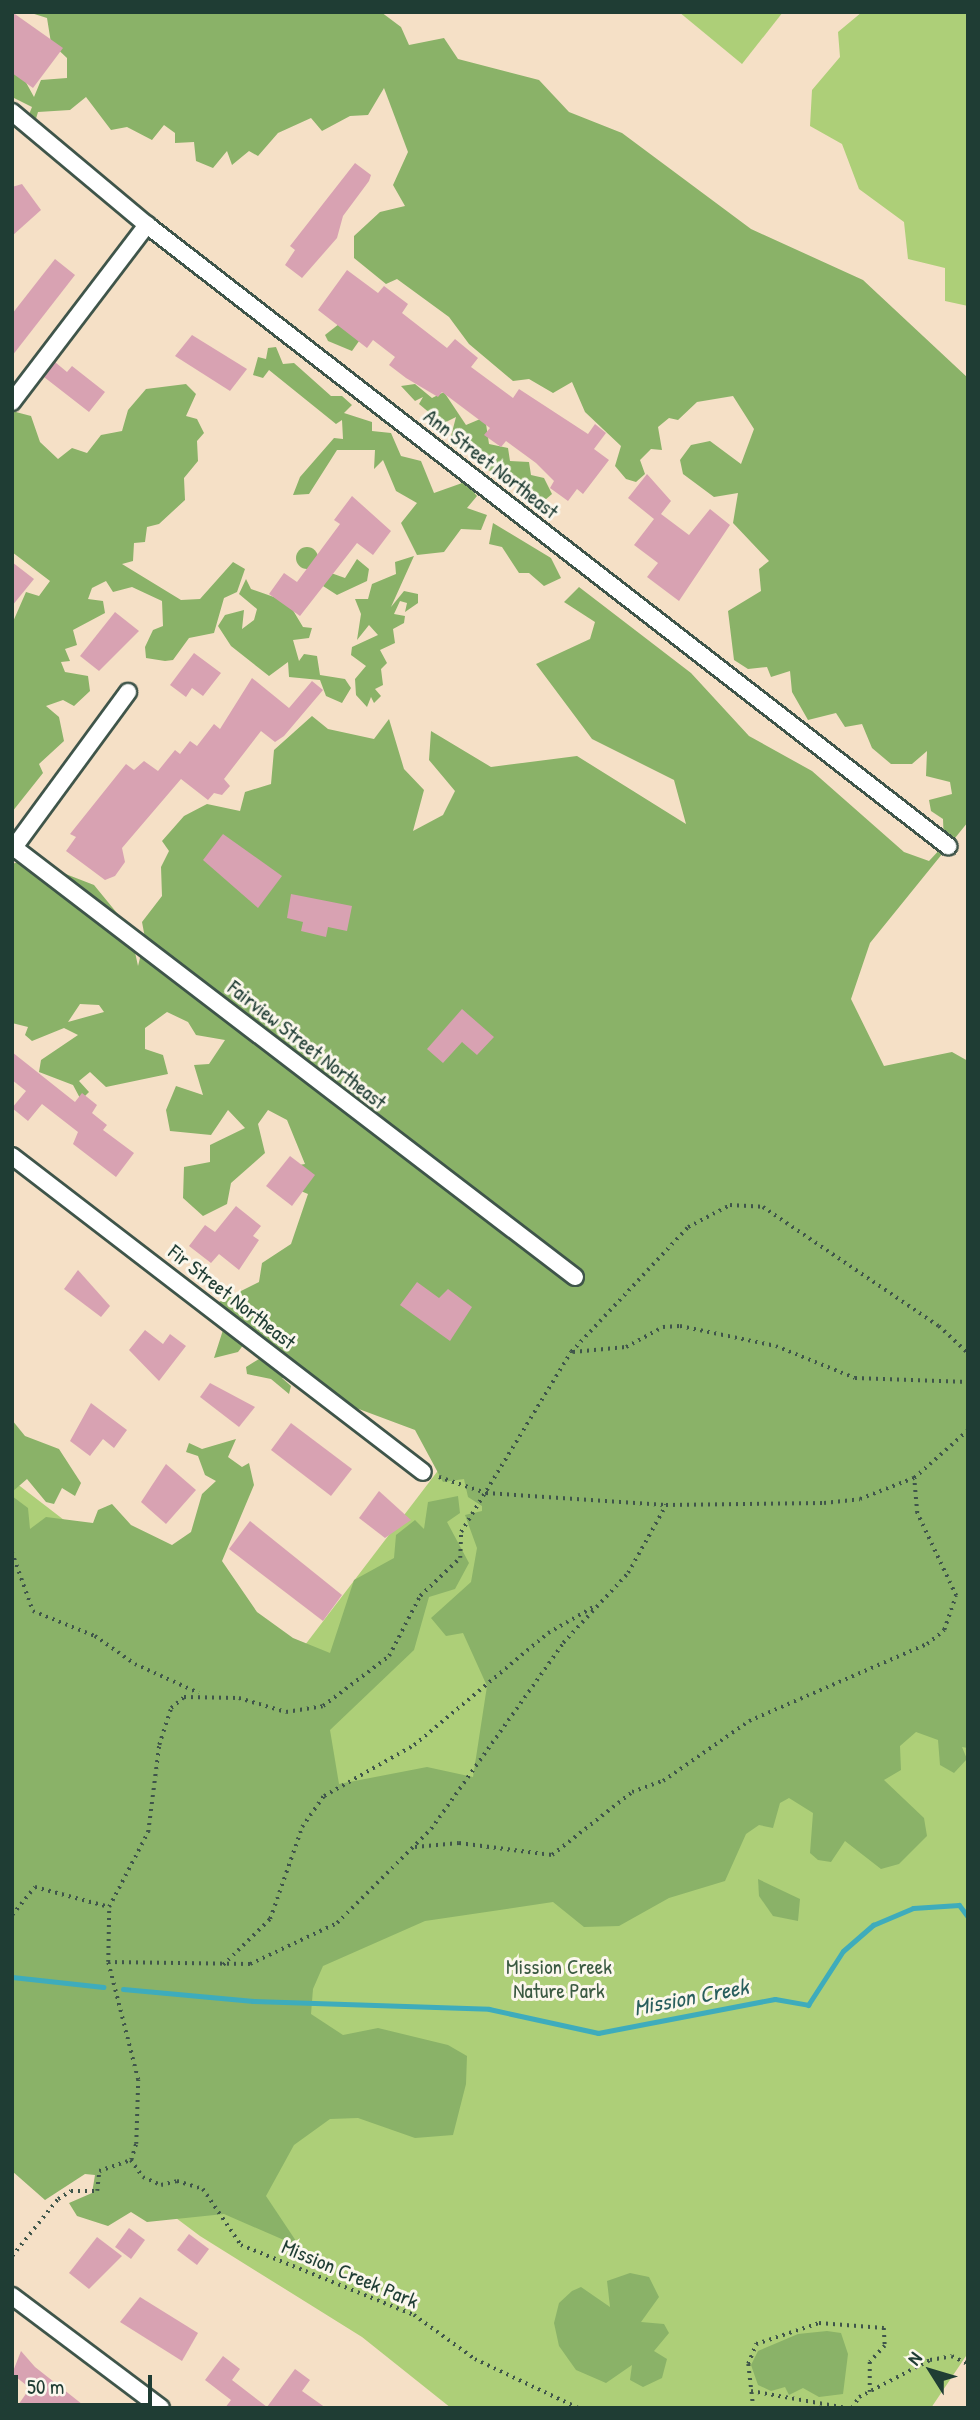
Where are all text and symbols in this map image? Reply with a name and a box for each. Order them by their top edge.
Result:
street label: Ann Street Northeast [419,404,563,524]
street label: Fairview Street Northeast [223,975,391,1115]
street label: Fir Street Northeast [163,1239,301,1355]
park label: Mission Creek Nature Park [506,1954,612,2004]
water label: Mission Creek [631,1972,751,2022]
street label: Mission Creek Park [278,2234,422,2314]
north arrow [896,2336,966,2406]
text: N [901,2347,928,2370]
scale bar [18,2360,156,2404]
text: 50 m [27,2372,64,2401]

